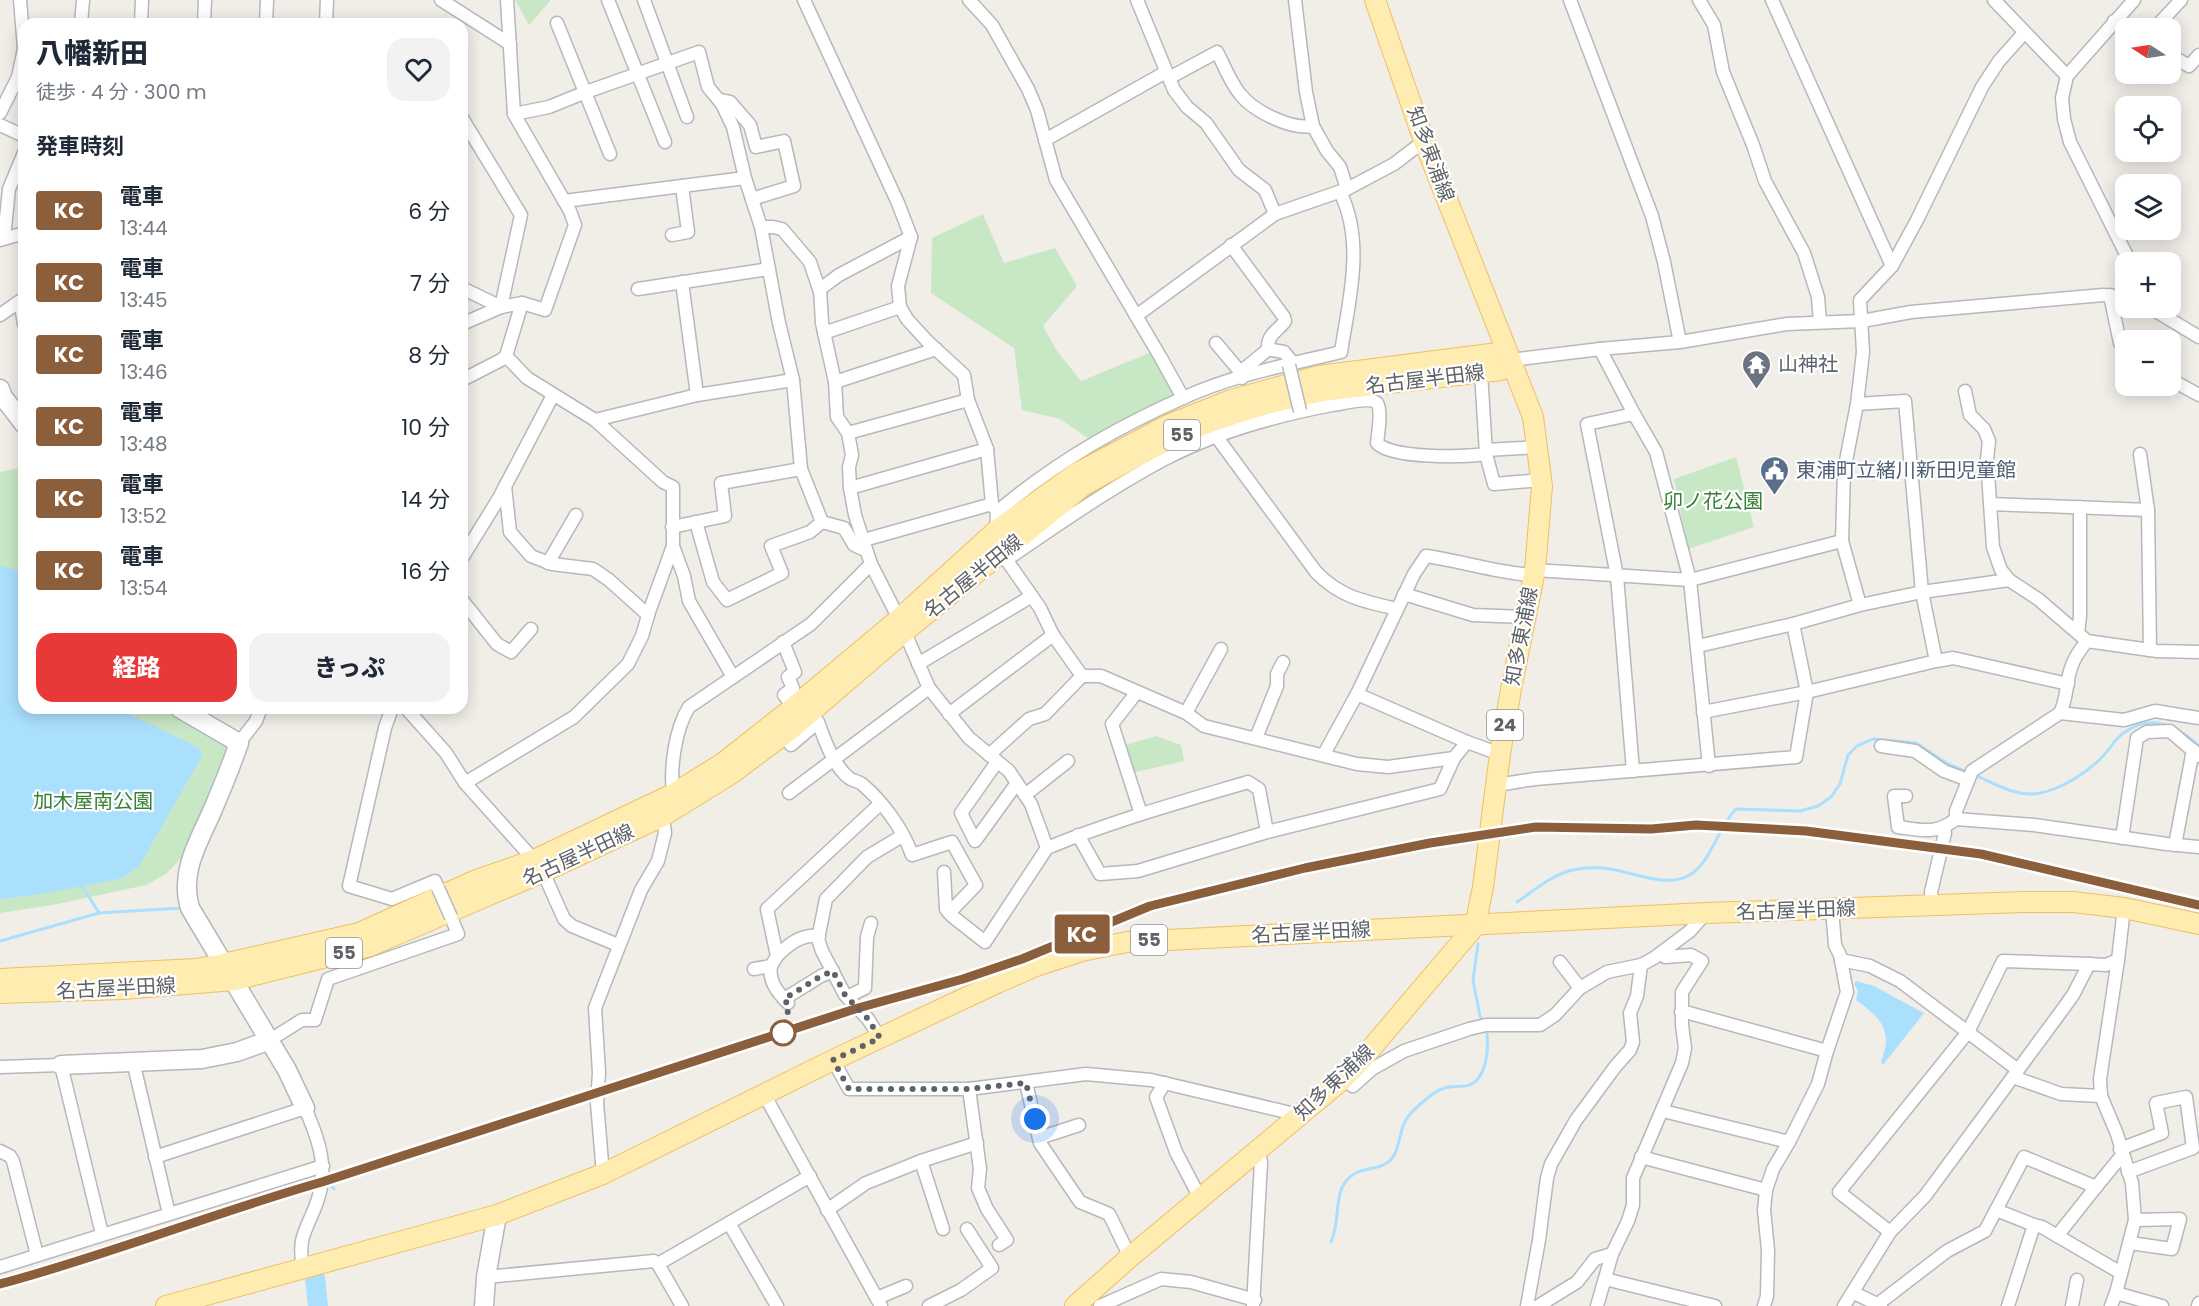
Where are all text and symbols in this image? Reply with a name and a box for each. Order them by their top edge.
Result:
north arrow [2115,18,2181,84]
map controls [2115,18,2181,396]
text: 八幡新田 [36,34,148,73]
button: heart [387,38,450,101]
text: 徒歩 · 4 分 · 300 m [36,78,207,106]
button: locate [2115,96,2181,162]
street label: 知多東浦線 [1401,102,1461,206]
text: 発車時刻 [36,131,124,162]
button: layers [2115,174,2181,240]
text: 電車 [120,181,164,212]
text: KC [54,196,84,225]
text: 6 分 [408,196,450,227]
text: 13:44 [120,214,168,242]
button: + [2115,252,2181,318]
text: 電車 [120,253,164,284]
text: KC [54,268,84,297]
text: 7 分 [410,268,450,299]
text: 13:45 [120,286,168,314]
text: 電車 [120,325,164,356]
button: − [2115,330,2181,396]
text: KC [54,340,84,369]
text: 8 分 [408,340,450,371]
temple icon: 山神社 [1741,348,1773,390]
place label: 山神社 [1778,350,1838,378]
text: 13:46 [120,358,168,386]
street label: 名古屋半田線 [1364,358,1486,400]
text: 電車 [120,397,164,428]
text: KC [54,412,84,441]
text: 10 分 [401,412,450,443]
road number: 55 [1164,420,1200,450]
text: 13:48 [120,430,168,458]
public building icon: 東浦町立緒川新田児童館 [1759,454,1791,496]
place label: 東浦町立緒川新田児童館 [1796,456,2016,484]
text: 電車 [120,469,164,500]
text: KC [54,484,84,513]
text: 14 分 [401,484,450,515]
park label: 卯ノ花公園 [1663,487,1763,515]
text: 13:52 [120,502,167,530]
street label: 名古屋半田線 [918,527,1028,625]
text: 電車 [120,541,164,572]
text: KC [54,556,84,585]
text: 16 分 [401,556,450,587]
text: 13:54 [120,574,168,602]
street label: 知多東浦線 [1498,584,1544,688]
button: 経路 [36,633,237,702]
button: きっぷ [249,633,450,702]
road number: 24 [1487,710,1523,740]
park label: 加木屋南公園 [33,787,153,815]
street label: 名古屋半田線 [518,817,638,893]
street label: 名古屋半田線 [1736,894,1856,926]
line badge: KC [1055,914,1109,954]
street label: 名古屋半田線 [1250,915,1372,949]
text: KC [1067,920,1097,949]
road number: 55 [1131,925,1167,955]
road number: 55 [326,938,362,968]
street label: 名古屋半田線 [55,971,177,1005]
unlabelled marker [770,1020,796,1046]
street label: 知多東浦線 [1288,1038,1380,1126]
your location [1020,1104,1050,1134]

